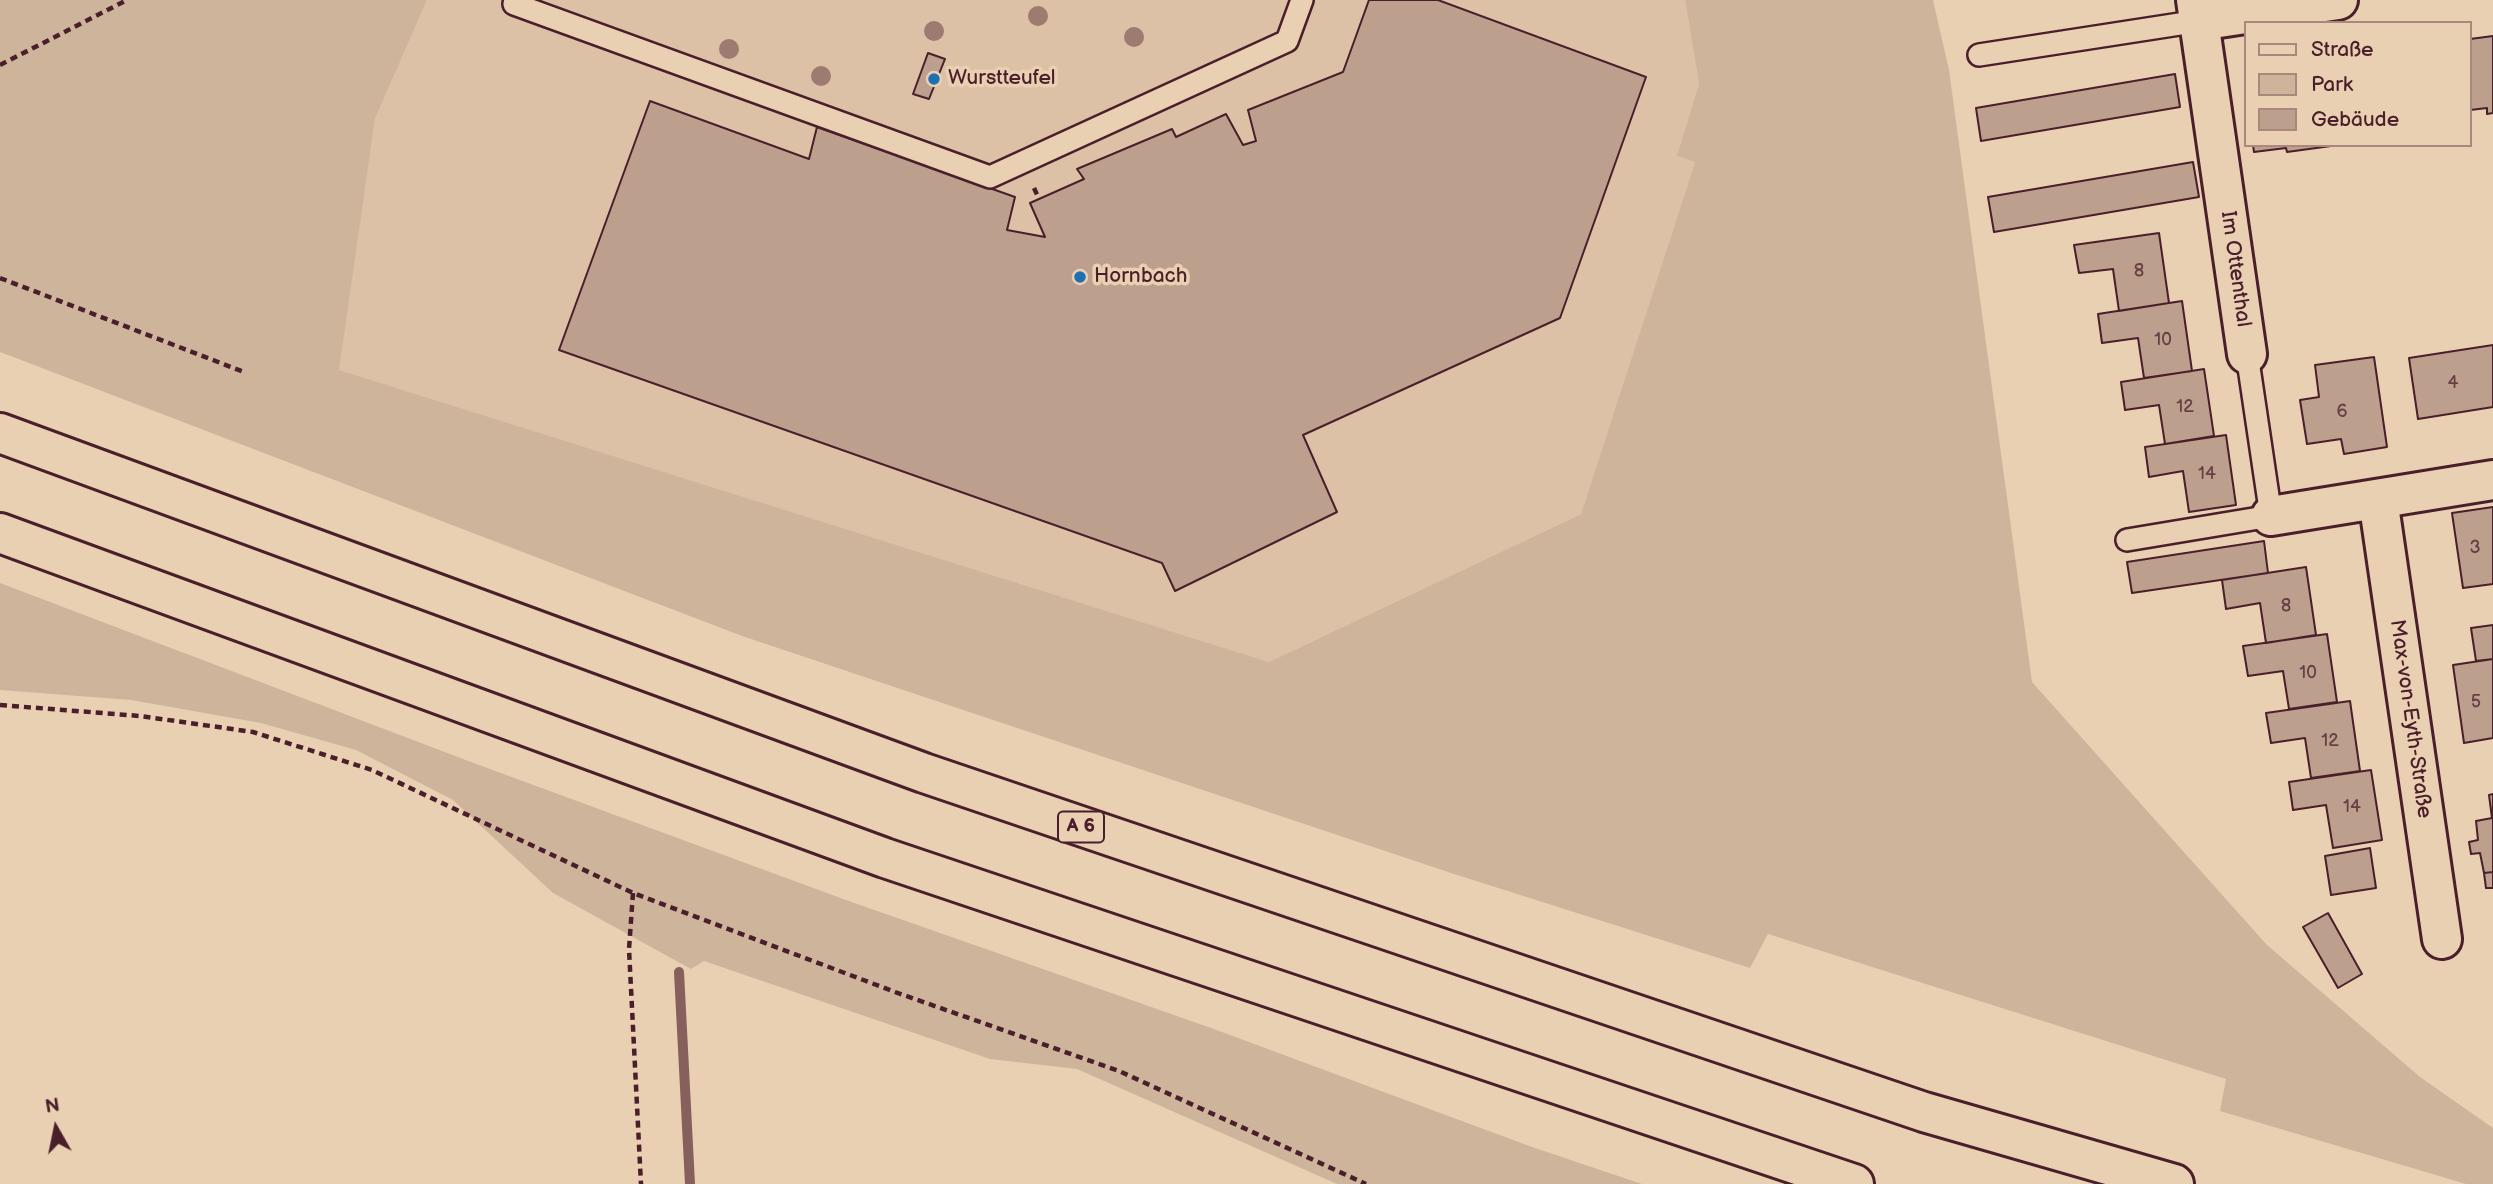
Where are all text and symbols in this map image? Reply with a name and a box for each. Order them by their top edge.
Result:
legend [2244,21,2472,147]
text: Straße [2311,37,2373,62]
place label: Wurstteufel [948,66,1056,92]
marker: Wurstteufel [926,71,942,87]
text: Park [2311,72,2353,97]
text: Gebäude [2311,107,2399,132]
street label: Im Ottenthal [2214,209,2256,329]
house number: 8 [2134,260,2144,282]
place label: Hornbach [1094,264,1187,290]
marker: Hornbach [1072,269,1088,285]
house number: 10 [2154,329,2172,351]
house number: 4 [2448,372,2458,394]
house number: 12 [2176,396,2194,418]
house number: 6 [2337,401,2347,423]
house number: 14 [2198,463,2216,485]
house number: 3 [2469,537,2481,559]
house number: 8 [2281,595,2291,617]
street label: Max-von-Eyth-Straße [2384,618,2436,820]
house number: 10 [2299,662,2317,684]
house number: 5 [2471,691,2481,713]
house number: 12 [2321,730,2339,752]
house number: 14 [2343,796,2361,818]
road number: A 6 [1058,812,1104,842]
north arrow [21,1093,91,1163]
text: N [44,1094,61,1119]

